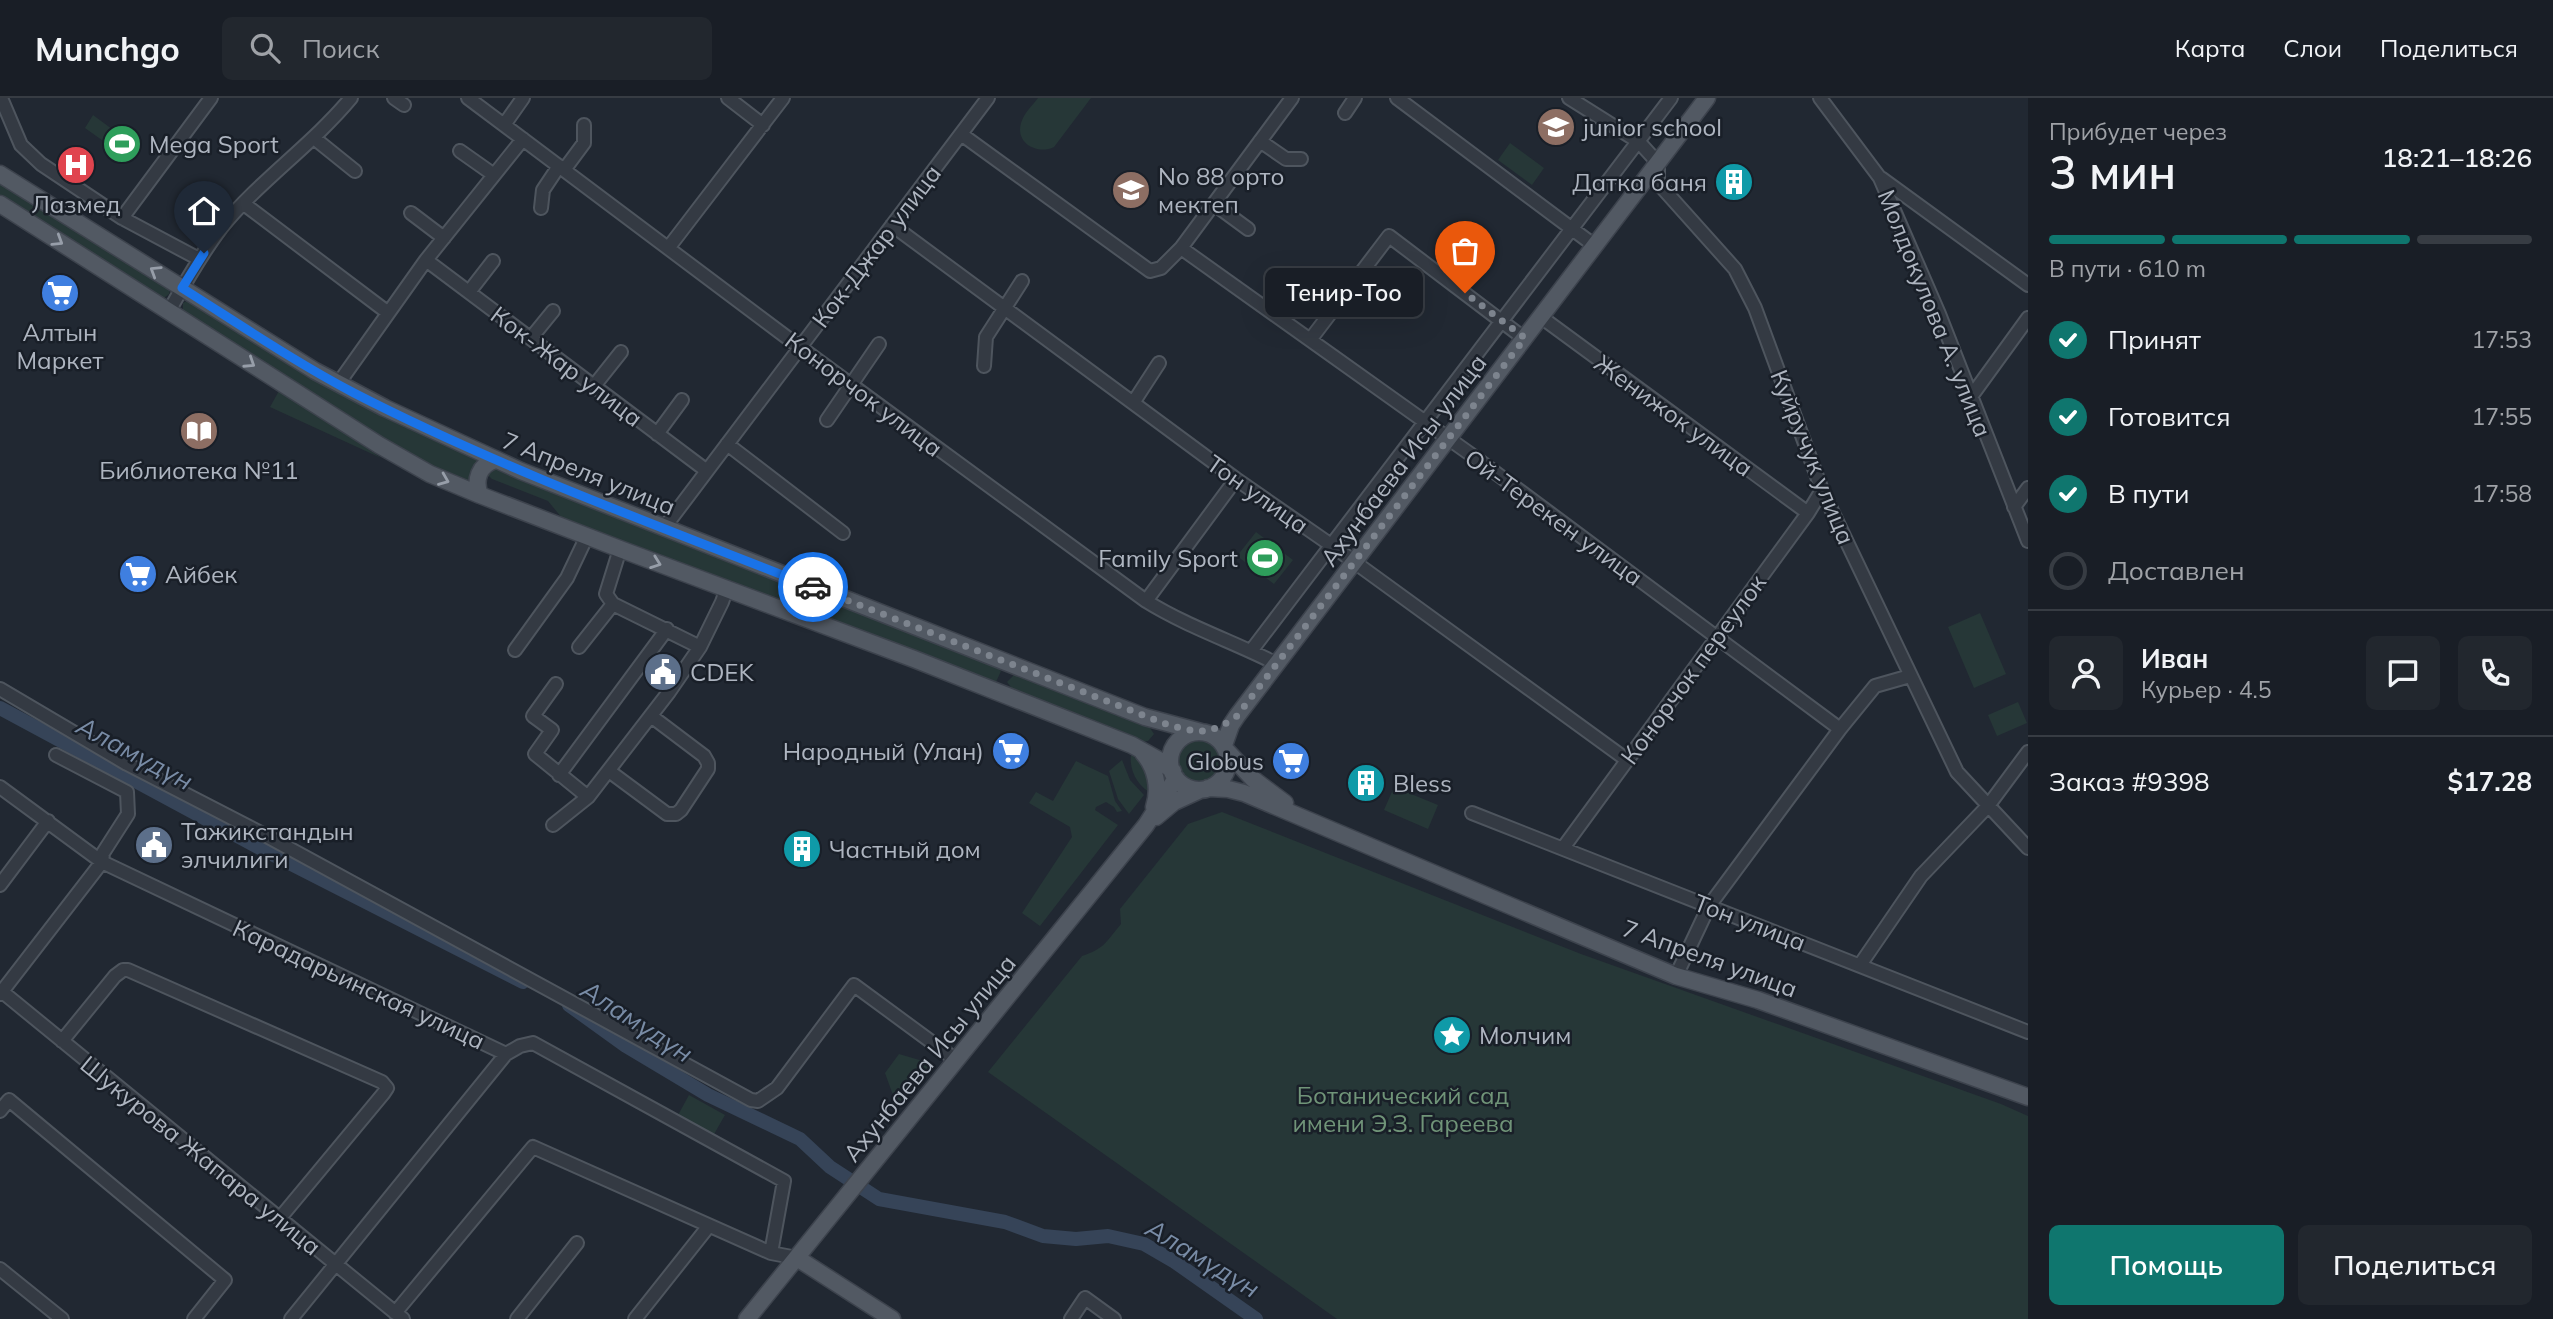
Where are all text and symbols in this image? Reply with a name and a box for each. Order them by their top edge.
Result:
search box [222,17,712,80]
text: Munchgo [35,28,180,69]
icon: search [246,29,284,67]
text: Поиск [302,32,379,65]
text: Карта [2175,33,2245,63]
text: Слои [2283,33,2342,63]
text: Поделиться [2380,33,2518,63]
school or university icon: junior school [1535,106,1577,148]
place label: junior school [1581,112,1722,142]
text: Прибудет через [2049,117,2227,146]
sports icon: Mega Sport [101,123,143,165]
place label: Mega Sport [149,129,279,159]
text: 18:21–18:26 [2382,141,2532,174]
text: 3 мин [2049,143,2176,201]
hospital icon: Лазмед [55,144,97,186]
street label: Кок-Джар улица [805,159,947,333]
place label: No 88 орто мектеп [1158,161,1284,219]
building icon: Датка баня [1713,161,1755,203]
place label: Датка баня [1572,167,1707,197]
school or university icon: No 88 орто мектеп [1110,169,1152,211]
pin [174,181,234,253]
street label: Молдокулова А. улица [1872,185,1998,441]
place label: Лазмед [31,189,121,219]
icon: home [185,192,223,230]
pin [1435,221,1495,293]
one-way arrow [50,232,63,245]
icon: bag [1446,232,1484,270]
text: В пути · 610 m [2049,254,2206,283]
one-way arrow [150,267,163,280]
callout: Тенир-Тоо [1266,268,1423,318]
supermarket icon: Алтын Маркет [39,272,81,314]
text: Тенир-Тоо [1286,278,1402,307]
street label: Кок-Жар улица [485,299,649,433]
place label: Алтын Маркет [17,317,104,375]
icon: check [2049,321,2087,359]
text: Принят [2108,323,2201,356]
street label: Конорчок улица [779,325,949,463]
text: 17:53 [2472,325,2532,354]
street label: Ахунбаева Исы улица [1313,348,1493,572]
street label: Женижок улица [1589,348,1759,482]
one-way arrow [242,354,255,367]
street label: Куйручук улица [1764,365,1862,549]
icon: check [2049,398,2087,436]
text: Готовится [2108,400,2231,433]
text: 17:55 [2472,402,2532,431]
library icon: Библиотека №11 [178,410,220,452]
street label: 7 Апреля улица [498,425,680,521]
street label: Ой-Терекен улица [1459,442,1649,592]
street label: Тон улица [1201,448,1315,540]
place label: Библиотека №11 [99,455,299,485]
one-way arrow [437,472,450,486]
icon: check [2049,475,2087,513]
text: В пути [2108,477,2189,510]
text: 17:58 [2472,479,2532,508]
sports icon: Family Sport [1244,537,1286,579]
place label: Family Sport [1098,543,1238,573]
courier [778,552,848,622]
supermarket icon: Айбек [117,553,159,595]
one-way arrow [650,554,662,568]
text: Доставлен [2108,554,2245,587]
place label: Айбек [165,559,237,589]
icon: car [794,568,832,606]
street label: Конорчок переулок [1614,568,1772,770]
button: person [2049,636,2123,710]
button: chat [2366,636,2440,710]
button: phone [2458,636,2532,710]
text: Иван [2141,642,2208,675]
public building icon: CDEK [642,651,684,693]
place label: CDEK [690,657,754,687]
text: Курьер · 4.5 [2141,675,2272,704]
water label: Аламүдүн [70,708,199,797]
supermarket icon: Народный (Улан) [990,730,1032,772]
place label: Народный (Улан) [783,736,984,766]
supermarket icon: Globus [1270,740,1312,782]
place label: Globus [1187,746,1264,776]
building icon: Bless [1345,762,1387,804]
text: Заказ #9398 [2049,765,2210,798]
text: $17.28 [2448,765,2532,798]
place label: Bless [1393,768,1452,798]
place label: Тажикстандын элчилиги [181,816,354,874]
public building icon: Тажикстандын элчилиги [133,824,175,866]
building icon: Частный дом [781,828,823,870]
place label: Частный дом [829,834,981,864]
street label: Тон улица [1690,887,1810,957]
street label: Карадарьинская улица [228,912,490,1056]
street label: 7 Апреля улица [1618,912,1802,1004]
street label: Ахунбаева Исы улица [836,948,1022,1168]
water label: Аламүдүн [574,972,699,1069]
place icon: Молчим [1431,1014,1473,1056]
place label: Молчим [1479,1020,1571,1050]
street label: Шукурова Жапара улица [75,1049,327,1261]
park label: Ботанический сад имени Э.З. Гареева [1292,1080,1514,1138]
water label: Аламүдүн [1139,1211,1266,1305]
button: Помощь [2049,1225,2284,1305]
button: Поделиться [2298,1225,2532,1305]

